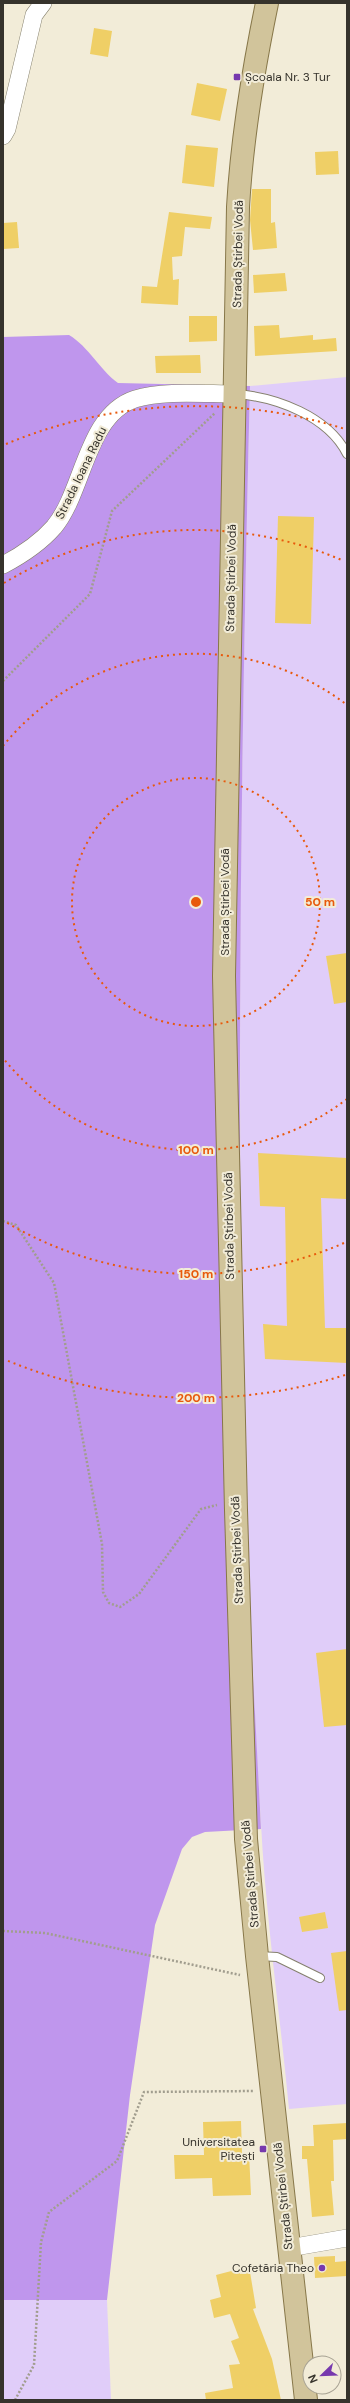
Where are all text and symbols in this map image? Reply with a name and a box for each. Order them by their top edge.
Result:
place label: Școala Nr. 3 Tur [245,69,331,85]
marker: Școala Nr. 3 Tur [232,72,242,82]
street label: Strada Știrbei Vodă [229,200,247,308]
street label: Strada Ioana Radu [52,424,110,522]
street label: Strada Știrbei Vodă [222,524,240,632]
street label: Strada Știrbei Vodă [217,848,233,956]
text: 50 m [305,894,335,910]
centre of rings [189,895,203,909]
text: 100 m [178,1142,214,1158]
street label: Strada Știrbei Vodă [220,1172,238,1280]
text: 150 m [179,1266,213,1282]
text: 200 m [177,1390,215,1406]
street label: Strada Știrbei Vodă [227,1496,247,1604]
street label: Strada Știrbei Vodă [237,1820,263,1928]
place label: Universitatea Pitești [182,2134,255,2164]
street label: Strada Știrbei Vodă [269,2142,297,2250]
marker: Universitatea Pitești [258,2144,268,2154]
place label: Cofetăria Theo [232,2260,314,2276]
marker: Cofetăria Theo [317,2263,327,2273]
north arrow [302,2355,342,2395]
text: N [305,2372,321,2385]

